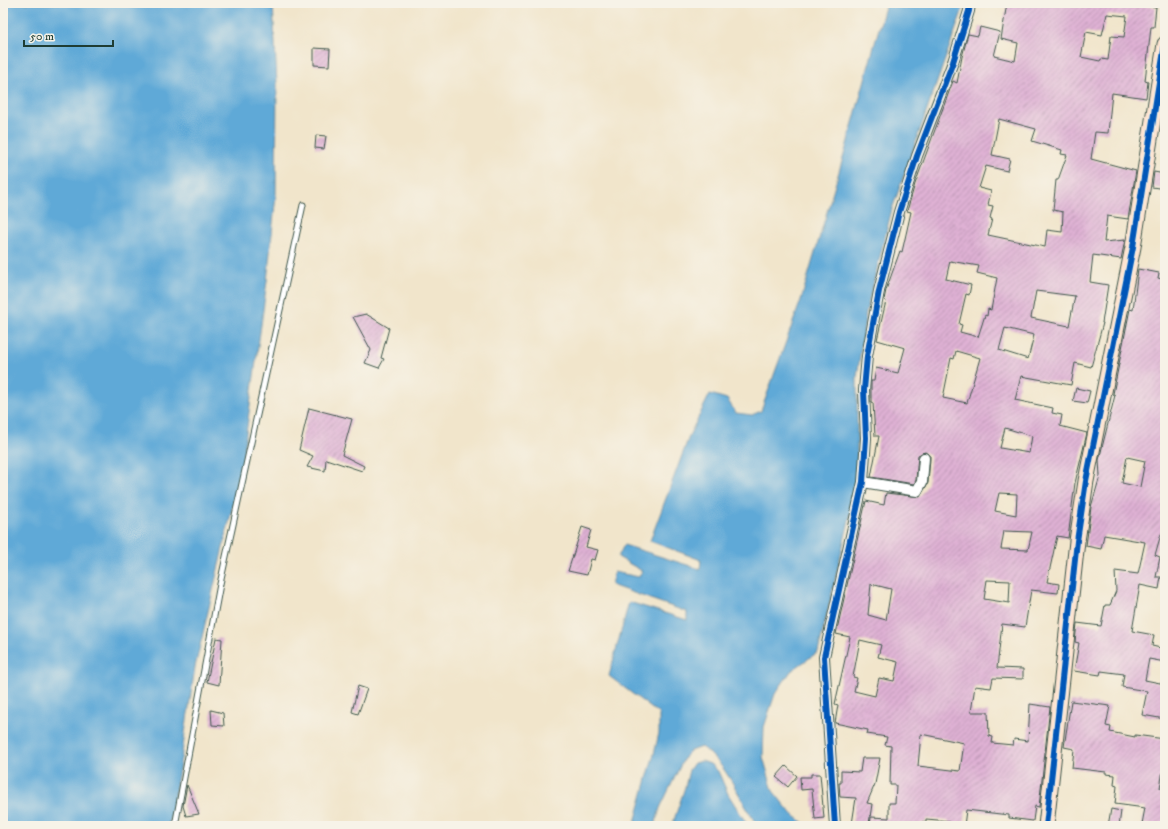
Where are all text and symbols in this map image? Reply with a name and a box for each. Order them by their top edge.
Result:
scale bar [24,22,113,48]
text: 50 m [30,29,54,44]

